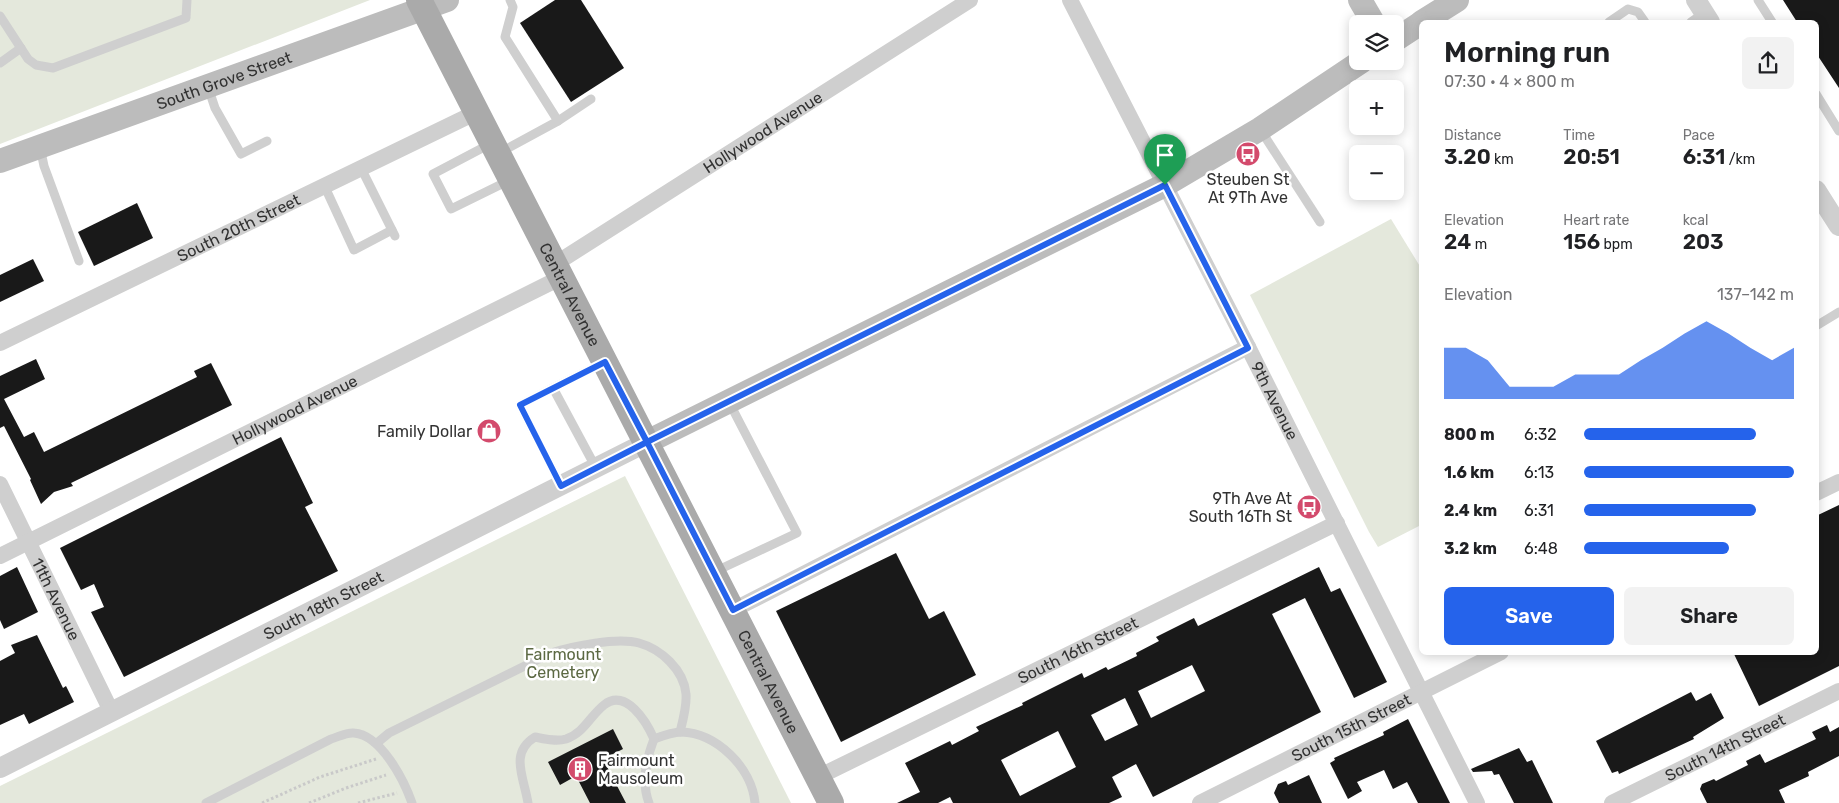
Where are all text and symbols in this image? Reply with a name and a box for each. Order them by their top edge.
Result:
map controls [1349,15,1404,200]
button: layers [1349,15,1404,70]
text: Morning run [1444,36,1610,69]
button: share [1742,37,1794,89]
street label: South Grove Street [154,47,294,113]
text: 07:30 · 4 × 800 m [1444,72,1575,91]
button: + [1349,80,1404,135]
street label: Hollywood Avenue [700,87,826,177]
text: Distance [1444,127,1501,144]
text: Time [1563,127,1595,144]
text: Pace [1683,127,1715,144]
pin [1144,134,1186,185]
icon: arrive [1151,141,1179,169]
bus stop icon: Steuben St At 9Th Ave [1235,141,1261,167]
text: 3.20 [1444,144,1491,169]
text: 20:51 [1563,144,1620,169]
text: 6:31 [1683,144,1725,169]
button: − [1349,145,1404,200]
text: km [1491,151,1514,168]
text: /km [1725,151,1755,168]
place label: Steuben St At 9Th Ave [1206,170,1290,207]
street label: South 20th Street [174,190,303,265]
text: Elevation [1444,212,1504,229]
text: Heart rate [1563,212,1629,229]
text: kcal [1683,212,1708,229]
text: 24 [1444,229,1471,254]
text: 156 [1563,229,1600,254]
text: 203 [1683,229,1724,254]
text: m [1471,236,1487,253]
text: bpm [1600,236,1633,253]
street label: Central Avenue [536,240,605,349]
text: Elevation [1444,285,1513,304]
text: 137–142 m [1717,285,1794,304]
street label: 9th Avenue [1247,358,1303,443]
street label: Hollywood Avenue [229,371,360,449]
shop icon: Family Dollar [476,418,502,444]
place label: Family Dollar [377,422,472,441]
text: 800 m [1444,425,1495,444]
text: 6:32 [1524,425,1557,444]
text: 1.6 km [1444,463,1494,482]
text: 6:13 [1524,463,1554,482]
place label: 9Th Ave At South 16Th St [1189,489,1292,526]
bus stop icon: 9Th Ave At South 16Th St [1296,494,1322,520]
text: 2.4 km [1444,501,1497,520]
text: 6:31 [1524,501,1554,520]
text: 3.2 km [1444,539,1497,558]
text: 6:48 [1524,539,1558,558]
street label: 11th Avenue [28,555,84,643]
street label: South 18th Street [260,567,387,643]
button: Save [1444,587,1614,645]
button: Share [1624,587,1794,645]
street label: South 16th Street [1014,613,1141,687]
street label: Central Avenue [734,627,803,737]
park label: Fairmount Cemetery [525,645,601,682]
street label: South 15th Street [1288,689,1414,765]
street label: South 14th Street [1662,710,1788,785]
place label: Fairmount Mausoleum [598,751,683,788]
building icon: Fairmount Mausoleum [567,756,593,782]

